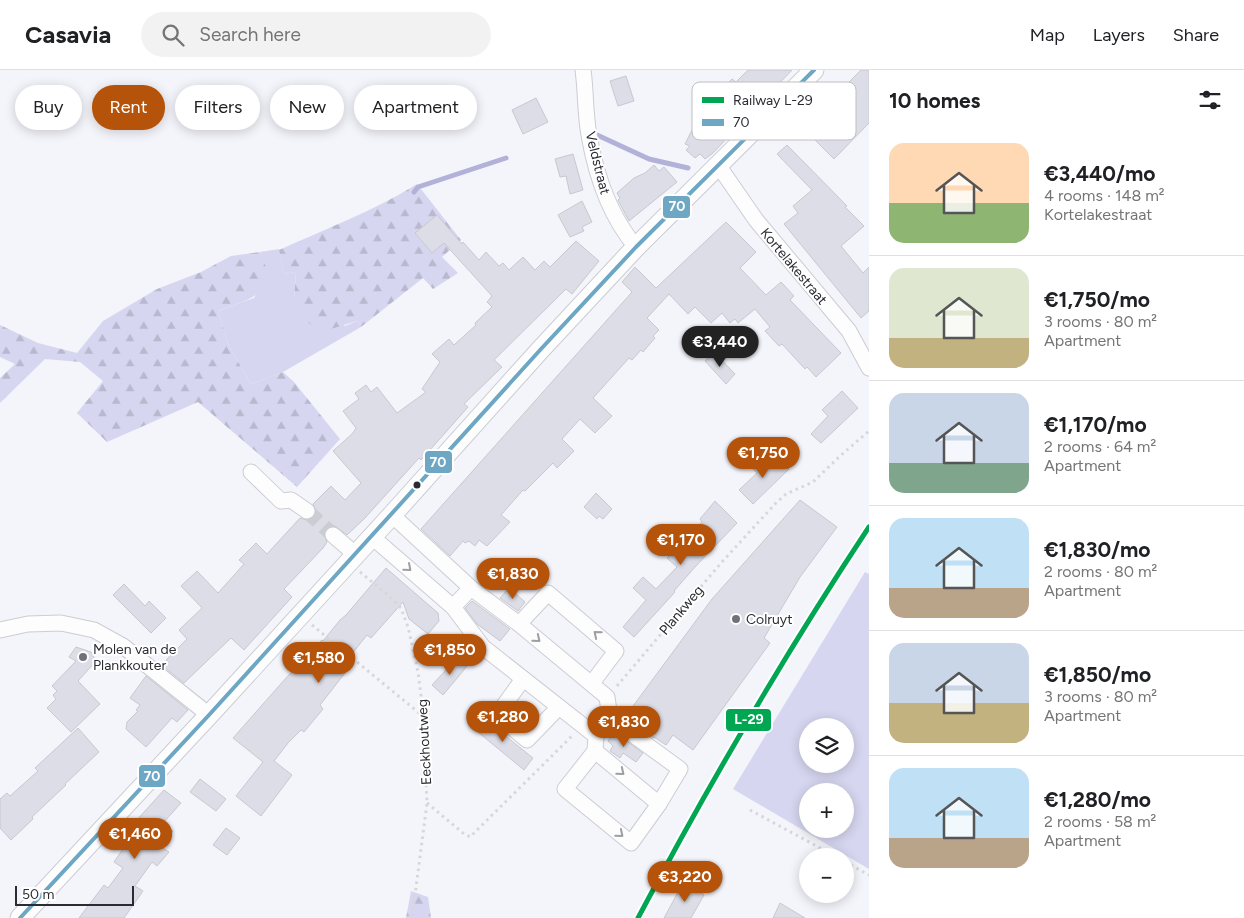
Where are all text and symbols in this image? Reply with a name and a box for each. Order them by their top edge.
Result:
search box [141,12,491,57]
text: Casavia [25,20,111,49]
icon: search [159,21,187,49]
text: Search here [199,23,301,46]
text: Map [1030,24,1065,46]
text: Layers [1093,24,1145,46]
text: Share [1173,24,1219,46]
legend [692,82,856,140]
chip: Buy [15,85,82,130]
chip: Rent [92,85,165,130]
chip: Filters [175,85,260,130]
chip: New [270,85,344,130]
chip: Apartment [354,85,477,130]
icon: filters [1196,86,1224,114]
text: 10 homes [889,88,980,113]
text: Railway L-29 [733,92,813,109]
text: 70 [733,114,750,131]
street label: Veldstraat [582,130,614,196]
text: €3,440/mo [1044,161,1155,186]
icon: home [929,163,989,223]
text: 4 rooms · 148 m² [1044,186,1165,205]
line badge: 70 [662,195,691,219]
text: 70 [669,198,685,215]
text: Kortelakestraat [1044,205,1152,224]
street label: Kortelakestraat [757,225,831,308]
text: €1,750/mo [1044,287,1150,312]
icon: home [929,288,989,348]
text: 3 rooms · 80 m² [1044,312,1157,331]
pin: €3,440 [679,326,761,368]
text: Apartment [1044,331,1121,350]
text: €3,440 [693,332,747,351]
text: €1,170/mo [1044,412,1147,437]
icon: home [929,413,989,473]
pin: €1,750 [722,436,804,479]
text: 2 rooms · 64 m² [1044,437,1156,456]
text: €1,750 [738,443,788,462]
line badge: 70 [424,450,453,474]
text: 70 [430,454,446,471]
text: Apartment [1044,456,1121,475]
unlabelled marker [412,480,422,490]
pin: €1,170 [640,524,722,566]
text: €1,170 [657,530,705,549]
text: €1,830/mo [1044,537,1151,562]
icon: home [929,538,989,598]
pin: €1,830 [472,558,554,600]
one-way arrow [403,562,412,571]
text: 2 rooms · 80 m² [1044,562,1157,581]
text: €1,830 [487,564,539,583]
text: Apartment [1044,581,1121,600]
street label: Plankweg [656,582,707,639]
place label: Colruyt [746,611,793,628]
marker: Colruyt [730,613,742,625]
one-way arrow [594,632,603,640]
pin: €1,850 [409,634,491,676]
one-way arrow [531,634,540,642]
text: €1,850 [424,640,476,659]
place label: Molen van de Plankkouter [93,641,177,674]
pin: €1,580 [278,642,360,684]
text: €1,580 [293,648,345,667]
marker: Molen van de Plankkouter [77,651,89,663]
text: €1,850/mo [1044,662,1151,687]
icon: home [929,663,989,723]
text: 3 rooms · 80 m² [1044,687,1157,706]
street label: Eeckhoutweg [414,699,435,785]
pin: €1,280 [462,700,544,743]
pin: €1,830 [583,706,665,748]
text: Apartment [1044,706,1121,725]
text: €1,280 [477,707,529,726]
line badge: L-29 [725,708,772,732]
text: L-29 [734,711,764,728]
text: €1,830 [598,712,650,731]
map controls [799,718,854,903]
button: layers [799,718,854,773]
line badge: 70 [138,764,166,788]
one-way arrow [615,767,624,776]
text: 70 [144,768,160,785]
button: + [799,783,854,838]
text: €1,280/mo [1044,787,1151,812]
icon: home [929,788,989,848]
text: 2 rooms · 58 m² [1044,812,1156,831]
pin: €1,460 [94,818,176,860]
text: €1,460 [109,824,161,843]
one-way arrow [614,829,623,837]
text: Apartment [1044,831,1121,850]
button: − [799,848,854,903]
pin: €3,220 [644,860,726,903]
text: €3,220 [658,867,712,886]
scale bar [15,883,134,906]
text: 50 m [22,886,54,903]

